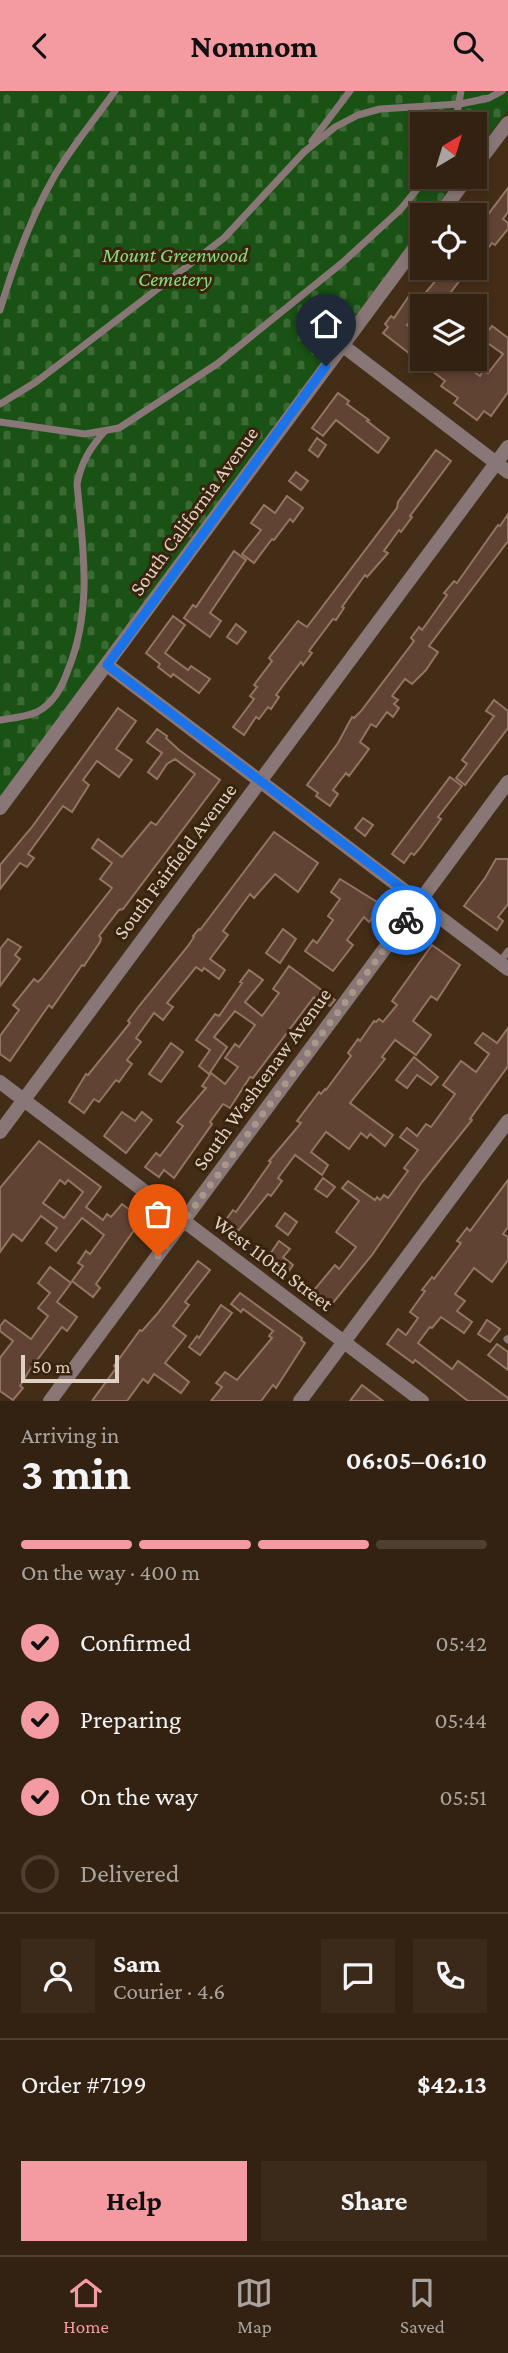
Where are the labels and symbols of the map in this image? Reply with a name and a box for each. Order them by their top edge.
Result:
north arrow [410,112,486,189]
park label: Mount Greenwood Cemetery [101,243,249,291]
pin [296,294,356,366]
street label: South California Avenue [125,422,263,600]
street label: South Fairfield Avenue [109,778,241,944]
courier [371,885,441,955]
street label: South Washtenaw Avenue [188,983,336,1175]
pin [128,1184,188,1256]
street label: West 110th Street [208,1210,339,1317]
scale bar [21,1352,119,1384]

